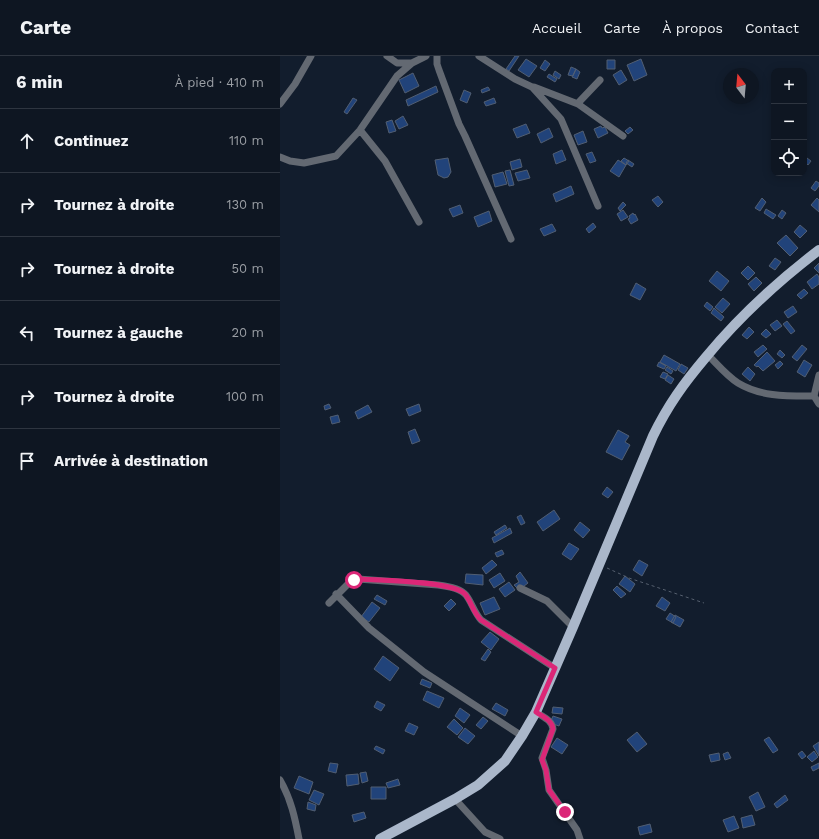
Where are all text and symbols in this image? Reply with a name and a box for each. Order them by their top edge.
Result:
text: Carte [20,16,71,39]
text: Accueil [532,20,581,36]
text: Carte [603,20,640,36]
text: À propos [662,20,723,36]
text: Contact [745,20,799,36]
north arrow [723,68,759,104]
map controls [771,68,807,176]
button: + [771,68,807,104]
text: 6 min [16,72,63,92]
text: À pied · 410 m [175,75,264,90]
button: − [771,104,807,140]
icon: ahead [16,130,38,152]
text: Continuez [54,132,128,150]
text: 110 m [229,133,264,148]
button: locate [771,140,807,176]
icon: right [16,194,38,216]
text: Tournez à droite [54,196,174,214]
text: 130 m [226,197,264,212]
icon: right [16,258,38,280]
text: Tournez à droite [54,260,174,278]
text: 50 m [232,261,264,276]
icon: left [16,322,38,344]
text: Tournez à gauche [54,324,183,342]
text: 20 m [232,325,264,340]
icon: right [16,386,38,408]
text: Tournez à droite [54,388,174,406]
text: 100 m [226,389,264,404]
icon: arrive [16,450,38,472]
text: Arrivée à destination [54,452,208,470]
route start [345,571,363,589]
route end [556,803,574,821]

